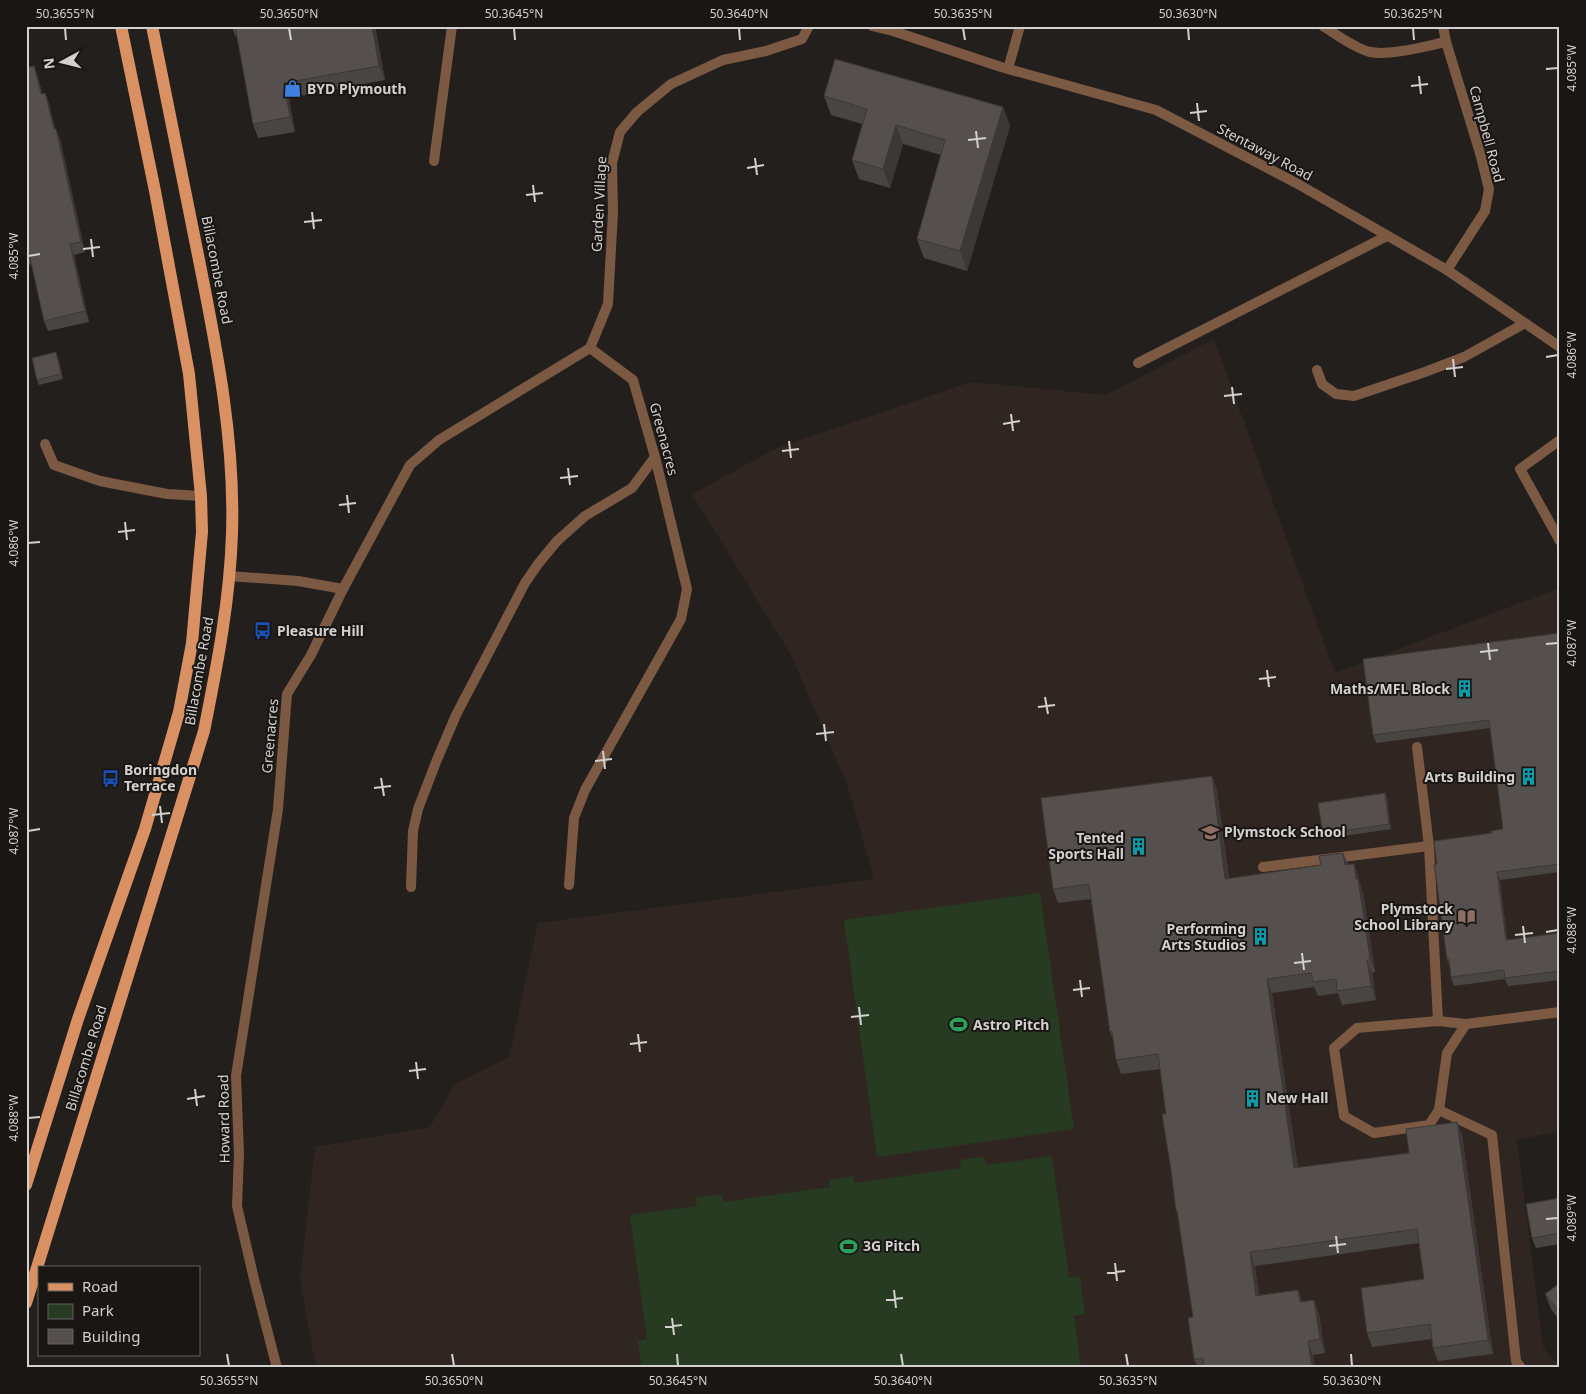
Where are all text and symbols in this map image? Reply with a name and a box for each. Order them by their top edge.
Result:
text: 50.3655°N [36,5,94,22]
text: 50.3650°N [260,5,318,22]
text: 50.3645°N [485,5,543,22]
text: 50.3640°N [710,5,768,22]
text: 50.3635°N [934,5,992,22]
text: 50.3630°N [1159,5,1217,22]
text: 50.3625°N [1384,5,1442,22]
north arrow [38,38,88,88]
text: 4.085°W [1563,45,1580,91]
text: N [38,57,59,70]
shop icon: BYD Plymouth [283,79,303,99]
place label: BYD Plymouth [307,79,407,98]
street label: Campbell Road [1465,83,1510,184]
street label: Stentaway Road [1214,118,1316,185]
street label: Garden Village [587,155,611,252]
street label: Billacombe Road [198,214,237,326]
text: 4.085°W [5,233,22,279]
text: 4.086°W [1563,332,1580,378]
street label: Greenacres [646,400,683,478]
text: 4.086°W [5,520,22,566]
street label: Billacombe Road [180,615,217,727]
text: 4.087°W [1563,620,1580,666]
bus stop icon: Pleasure Hill [253,621,273,641]
place label: Pleasure Hill [277,621,364,640]
place label: Maths/MFL Block [1330,679,1450,698]
building icon: Maths/MFL Block [1454,679,1474,699]
street label: Greenacres [257,698,282,774]
place label: Boringdon Terrace [124,760,197,795]
place label: Arts Building [1425,767,1515,786]
building icon: Arts Building [1519,767,1539,787]
bus stop icon: Boringdon Terrace [100,768,120,788]
text: 4.087°W [5,808,22,854]
school or university icon: Plymstock School [1200,822,1220,842]
place label: Plymstock School [1224,822,1346,841]
place label: Tented Sports Hall [1048,828,1124,863]
building icon: Tented Sports Hall [1128,836,1148,856]
place label: Plymstock School Library [1354,899,1453,934]
library icon: Plymstock School Library [1457,907,1477,927]
text: 4.088°W [1563,907,1580,953]
place label: Performing Arts Studios [1162,919,1246,954]
building icon: Performing Arts Studios [1250,927,1270,947]
street label: Billacombe Road [60,1003,111,1113]
sports icon: Astro Pitch [949,1015,969,1035]
place label: Astro Pitch [973,1015,1049,1034]
street label: Howard Road [213,1074,234,1164]
building icon: New Hall [1242,1088,1262,1108]
place label: New Hall [1266,1088,1329,1107]
text: 4.088°W [5,1095,22,1141]
text: 4.089°W [1563,1195,1580,1241]
sports icon: 3G Pitch [839,1236,859,1256]
place label: 3G Pitch [863,1236,920,1255]
legend [38,1266,200,1356]
text: Road [82,1276,118,1296]
text: Park [82,1300,114,1320]
text: Building [82,1326,140,1346]
text: 50.3655°N [200,1372,258,1389]
text: 50.3650°N [425,1372,483,1389]
text: 50.3645°N [649,1372,707,1389]
text: 50.3640°N [874,1372,932,1389]
text: 50.3635°N [1099,1372,1157,1389]
text: 50.3630°N [1323,1372,1381,1389]

